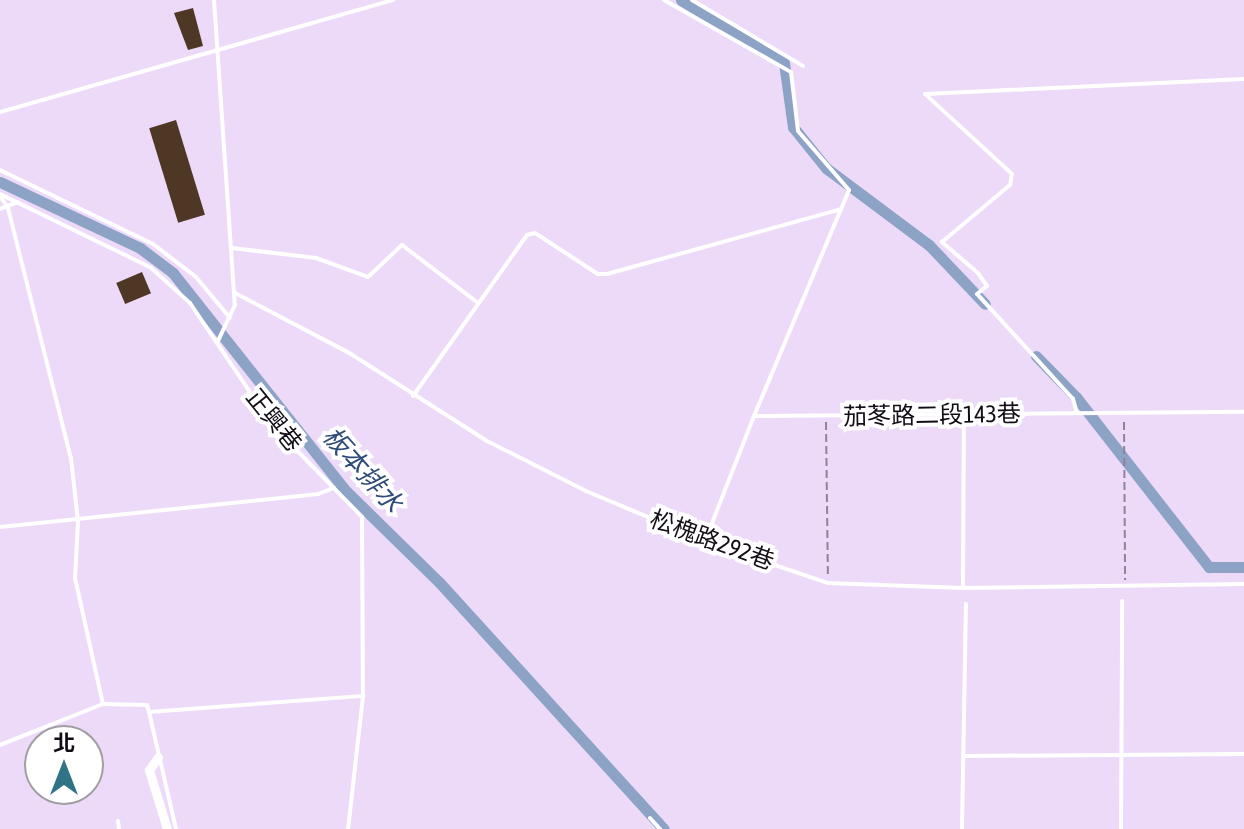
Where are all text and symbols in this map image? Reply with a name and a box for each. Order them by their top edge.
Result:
street label: 正興巷 [240,383,308,457]
street label: 茄苳路二段143巷 [843,399,1021,431]
water label: 板本排水 [316,421,408,519]
street label: 松槐路292巷 [646,504,778,576]
north arrow [24,725,104,805]
text: 北 [53,730,75,756]

